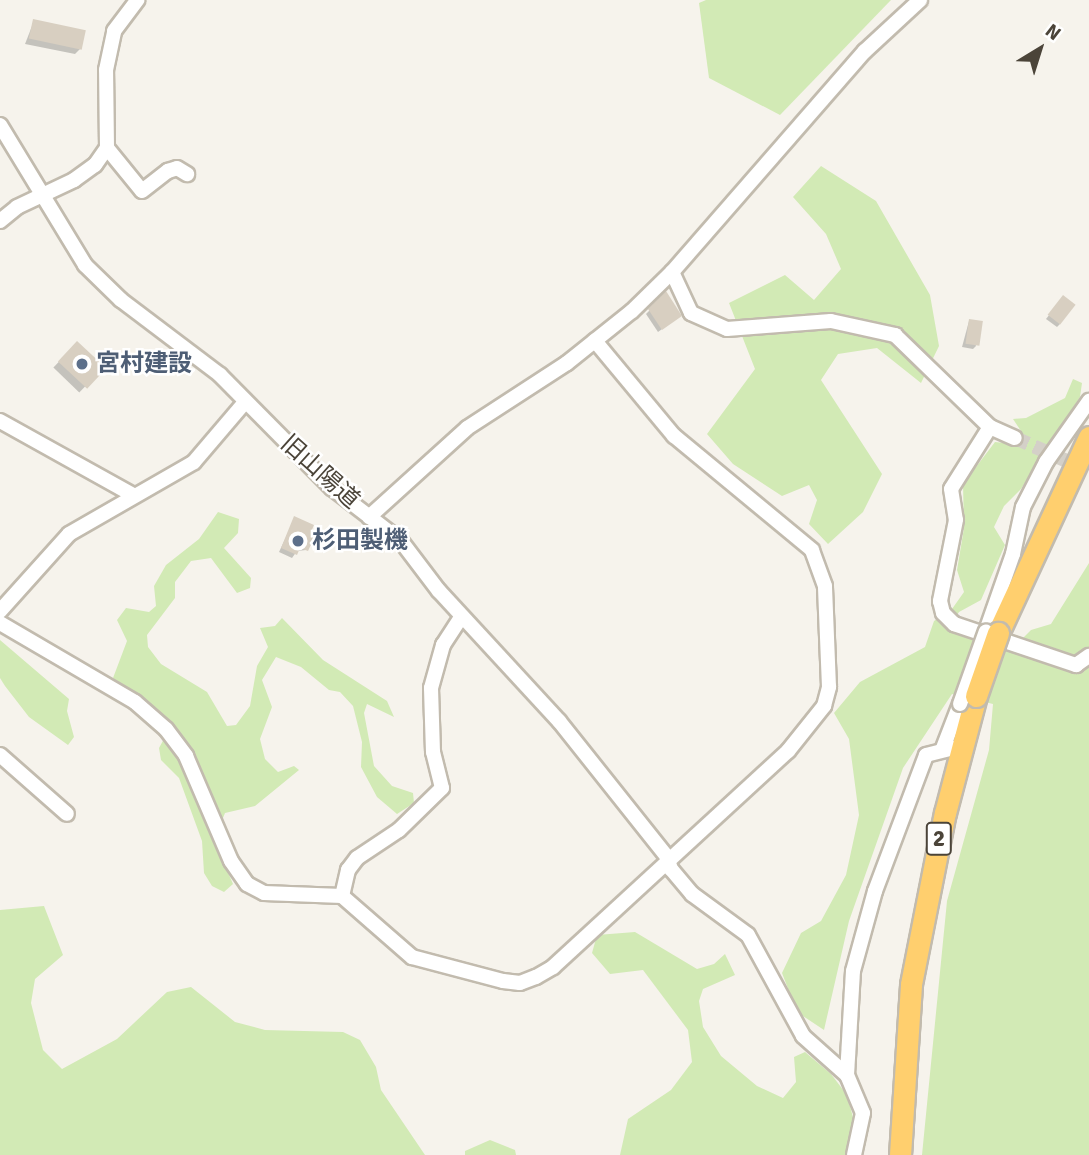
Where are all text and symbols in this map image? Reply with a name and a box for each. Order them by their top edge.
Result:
north arrow [1005,14,1075,84]
text: N [1040,19,1066,46]
place label: 宮村建設 [96,350,192,378]
marker: 宮村建設 [74,356,90,372]
street label: 旧山陽道 [275,429,365,515]
place label: 杉田製機 [312,527,408,555]
marker: 杉田製機 [290,533,306,549]
road number: 2 [925,820,953,859]

